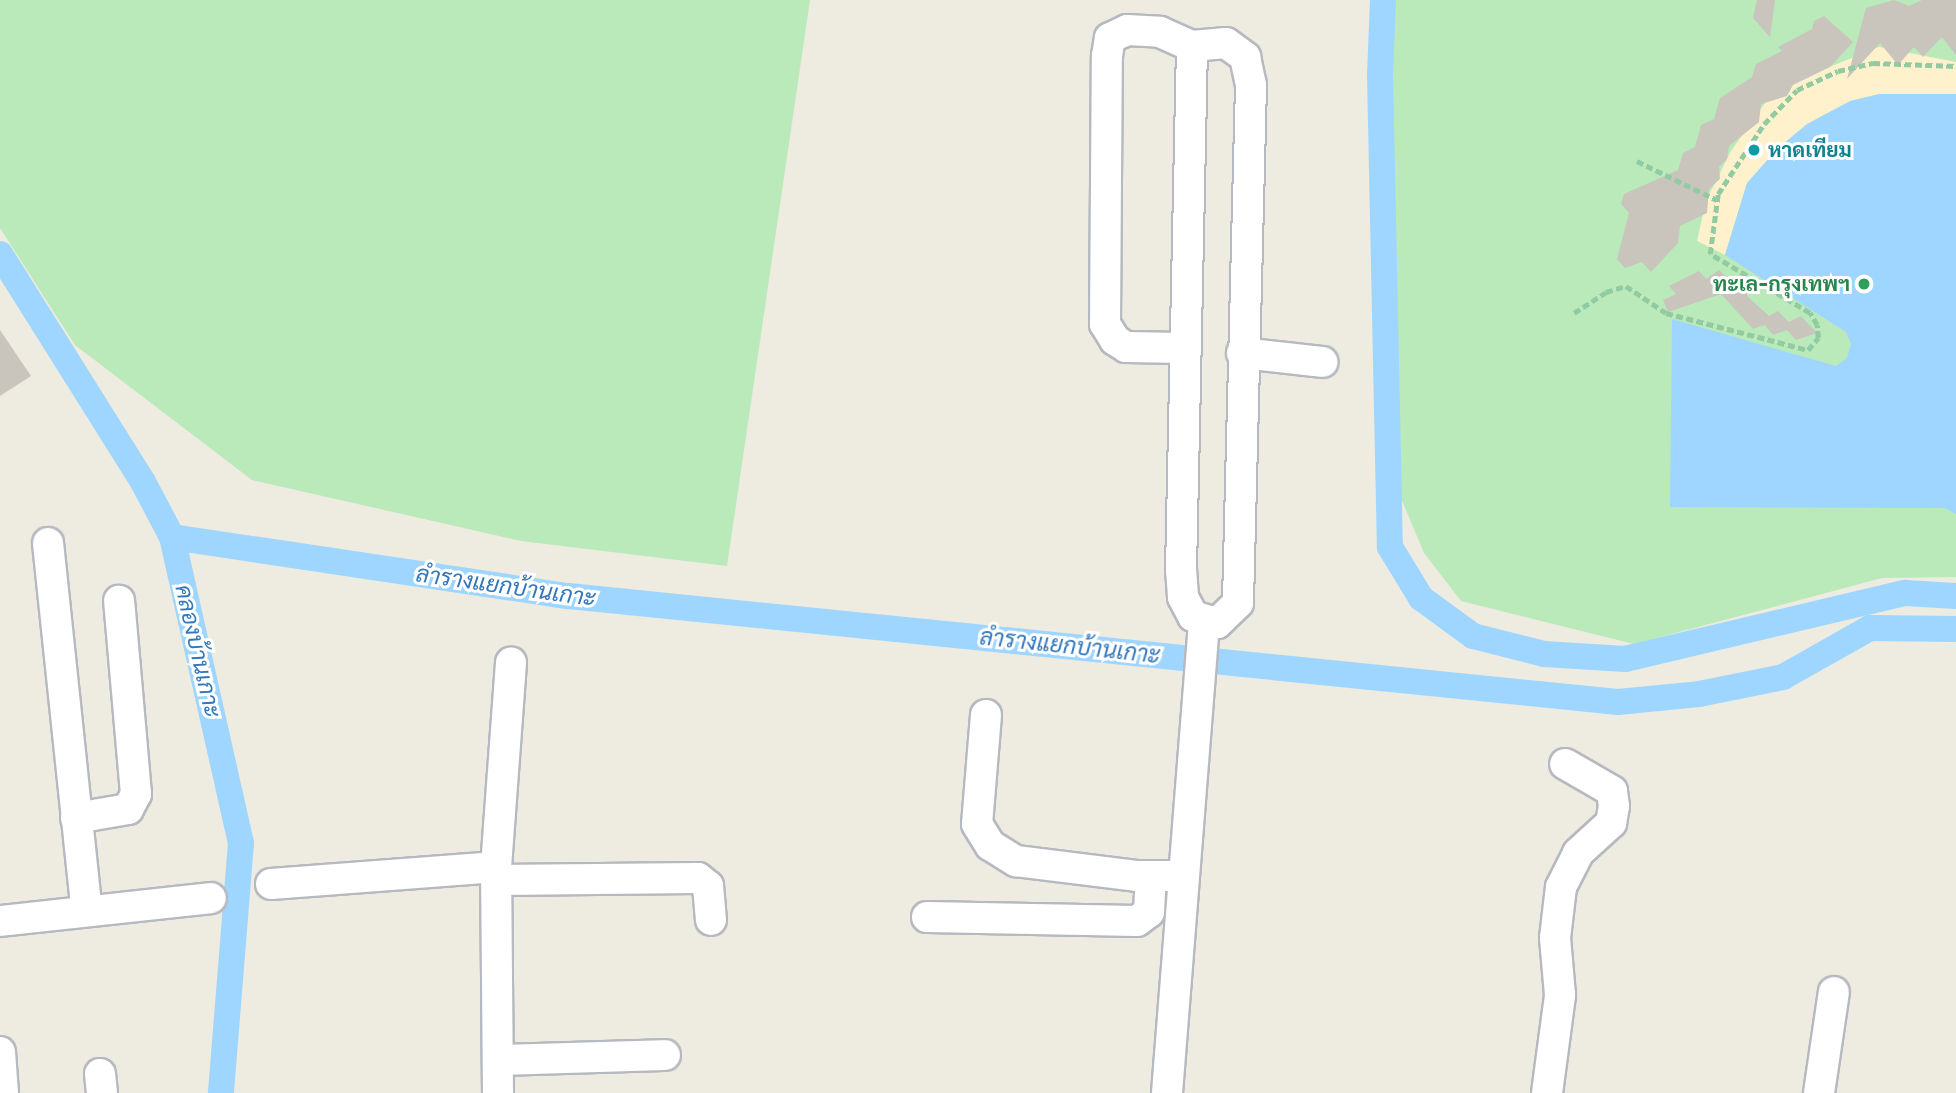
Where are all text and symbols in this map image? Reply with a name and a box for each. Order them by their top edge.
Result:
place label: หาดเทียม [1768,137,1852,163]
marker: หาดเทียม [1746,142,1762,158]
place label: ทะเล-กรุงเทพฯ [1713,271,1850,297]
marker: ทะเล-กรุงเทพฯ [1856,276,1872,292]
water label: ลำรางแยกบ้านเกาะ [414,560,598,612]
water label: คลองบ้านเกาะ [169,582,227,720]
water label: ลำรางแยกบ้านเกาะ [978,623,1162,669]

